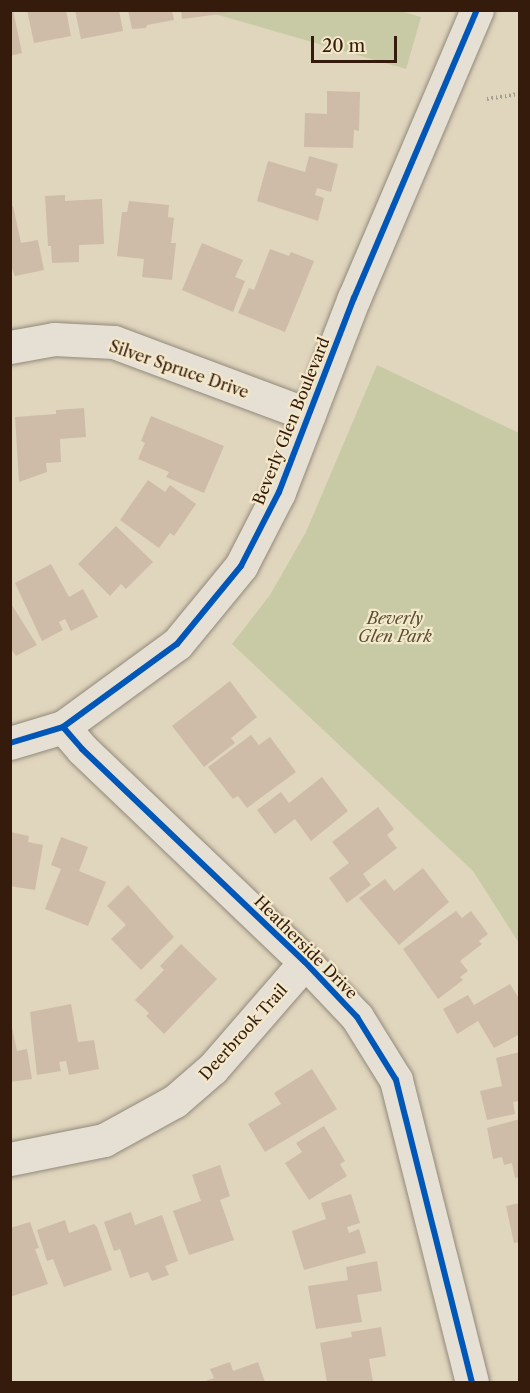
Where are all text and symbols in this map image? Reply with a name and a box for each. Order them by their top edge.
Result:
scale bar [314,24,400,62]
text: 20 m [322,35,365,57]
street label: Beverly Glen Boulevard [248,334,334,508]
street label: Silver Spruce Drive [107,336,251,402]
park label: Beverly Glen Park [358,608,432,646]
street label: Heatherside Drive [250,891,362,1003]
street label: Deerbrook Trail [195,980,291,1084]

